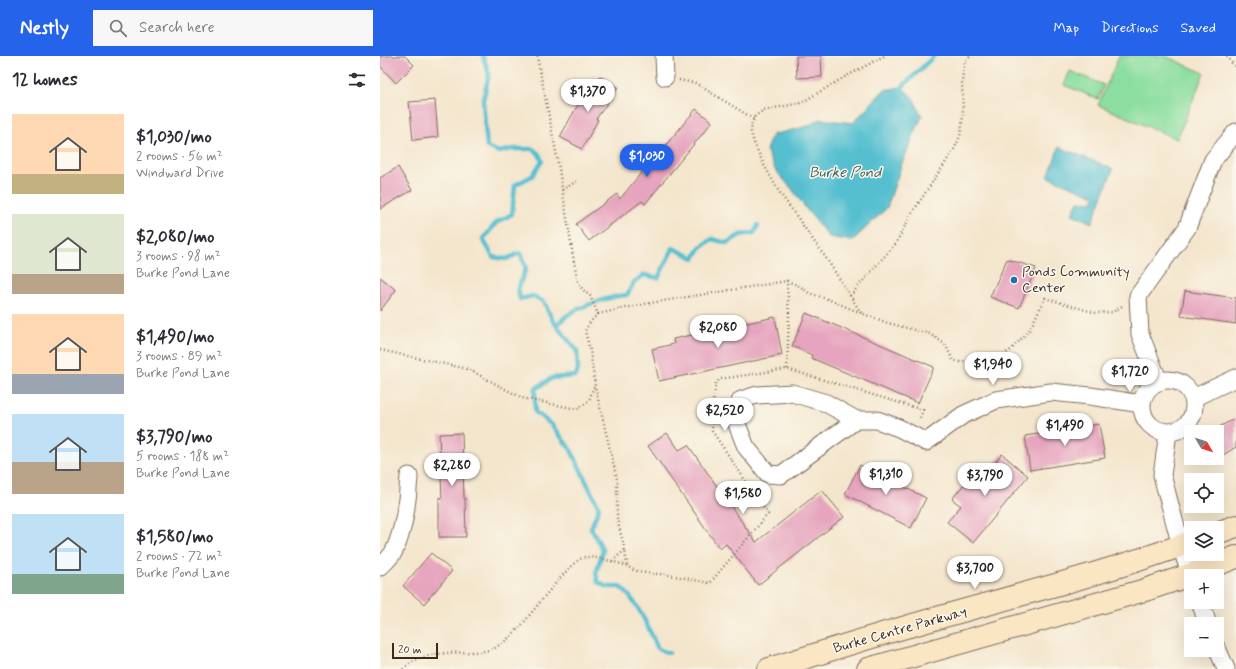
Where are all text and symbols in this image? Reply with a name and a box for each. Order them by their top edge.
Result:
search box [93,10,373,46]
text: Nestly [20,16,69,41]
icon: search [107,17,129,39]
text: Search here [139,18,215,38]
text: Map [1053,19,1079,37]
text: Directions [1101,19,1159,37]
text: Saved [1181,19,1216,37]
text: 12 homes [12,69,78,91]
icon: filters [346,69,368,91]
pin: $1,370 [555,79,621,113]
text: $1,370 [570,83,606,100]
text: $1,030/mo [136,126,212,148]
icon: home [44,130,92,178]
pin: $1,030 [614,144,680,178]
text: 2 rooms · 56 m² [136,148,223,165]
text: $1,030 [629,148,665,165]
water label: Burke Pond [809,163,882,183]
text: Windward Drive [136,165,224,182]
text: $2,080/mo [136,226,215,248]
icon: home [44,230,92,278]
text: 3 rooms · 98 m² [136,248,221,265]
place label: Ponds Community Center [1022,263,1130,297]
text: Burke Pond Lane [136,265,230,282]
marker: Ponds Community Center [1009,275,1019,285]
pin: $2,080 [685,315,751,349]
text: $2,080 [699,319,737,336]
text: $1,490/mo [136,326,214,348]
icon: home [44,330,92,378]
text: 3 rooms · 89 m² [136,348,222,365]
pin: $1,940 [960,352,1026,386]
text: $1,940 [974,356,1012,373]
pin: $1,720 [1097,359,1163,393]
text: $1,720 [1111,363,1149,380]
text: Burke Pond Lane [136,365,230,382]
pin: $2,520 [692,398,758,432]
text: $2,520 [706,402,744,419]
pin: $1,490 [1032,413,1098,447]
text: $1,490 [1046,417,1084,434]
north arrow [1184,425,1224,465]
map controls [1184,425,1224,657]
text: $3,790/mo [136,426,213,448]
icon: home [44,430,92,478]
text: 5 rooms · 188 m² [136,448,229,465]
pin: $2,280 [419,453,485,487]
text: $2,280 [433,457,471,474]
pin: $1,310 [853,462,919,496]
pin: $3,790 [952,463,1018,497]
text: Burke Pond Lane [136,465,230,482]
text: $1,310 [869,466,903,483]
text: $3,790 [967,467,1004,484]
button: locate [1184,473,1224,513]
pin: $1,580 [710,481,776,515]
text: $1,580 [724,485,762,502]
button: layers [1184,521,1224,561]
text: $1,580/mo [136,526,213,548]
icon: home [44,530,92,578]
text: 2 rooms · 72 m² [136,548,222,565]
pin: $3,700 [942,556,1008,590]
text: $3,700 [956,560,994,577]
text: Burke Pond Lane [136,565,230,582]
button: + [1184,569,1224,609]
street label: Burke Centre Parkway [831,602,969,658]
button: − [1184,617,1224,657]
scale bar [392,641,438,660]
text: 20 m [398,643,421,657]

